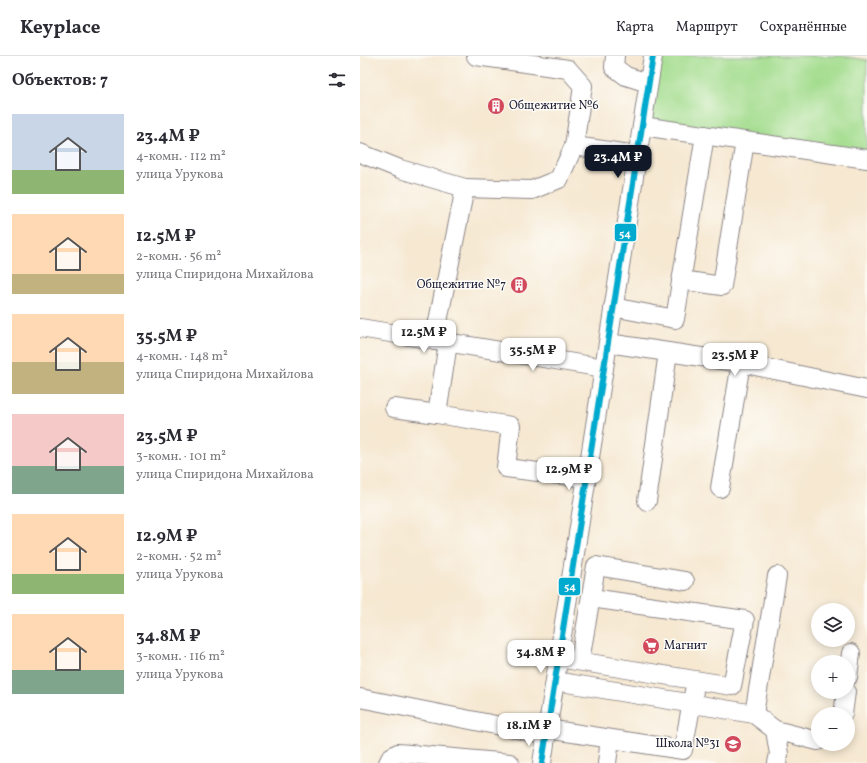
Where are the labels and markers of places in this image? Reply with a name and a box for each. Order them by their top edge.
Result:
building icon: Общежитие №6 [486,96,506,116]
place label: Общежитие №6 [509,98,599,114]
pin: 23.4M ₽ [581,145,655,179]
building icon: Общежитие №7 [509,275,529,295]
place label: Общежитие №7 [417,277,506,293]
pin: 12.5M ₽ [387,320,461,354]
pin: 35.5M ₽ [496,338,570,372]
pin: 23.5M ₽ [698,343,772,377]
pin: 12.9M ₽ [532,457,606,491]
supermarket icon: Магнит [641,636,661,656]
place label: Магнит [664,638,707,654]
pin: 34.8M ₽ [504,640,578,674]
pin: 18.1M ₽ [492,713,566,747]
school or university icon: Школа №31 [723,734,743,754]
place label: Школа №31 [656,736,720,752]

